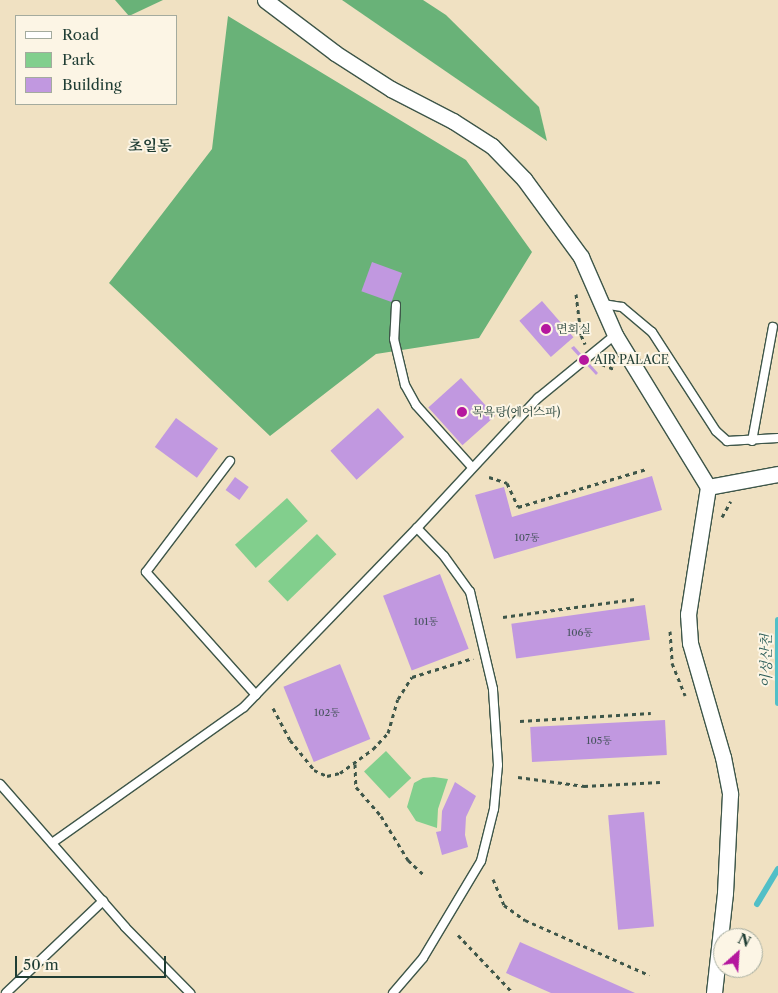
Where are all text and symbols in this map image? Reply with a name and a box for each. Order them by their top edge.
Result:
legend [15,15,178,105]
text: Road [62,25,99,44]
text: Park [62,50,95,69]
text: Building [62,75,122,94]
district label: 초일동 [128,137,172,155]
place label: 면회실 [556,322,591,336]
marker: 면회실 [540,323,552,335]
place label: AIR PALACE [594,353,669,367]
marker: AIR PALACE [578,354,590,366]
place label: 목욕탕(에어스파) [472,405,560,419]
marker: 목욕탕(에어스파) [456,406,468,418]
house number: 107동 [514,532,540,544]
house number: 101동 [414,616,438,628]
house number: 106동 [567,627,593,639]
water label: 이성산천 [758,634,774,688]
house number: 102동 [314,707,340,719]
house number: 105동 [586,735,612,747]
north arrow [713,928,763,978]
text: N [735,930,754,951]
scale bar [18,946,169,978]
text: 50 m [23,955,59,974]

